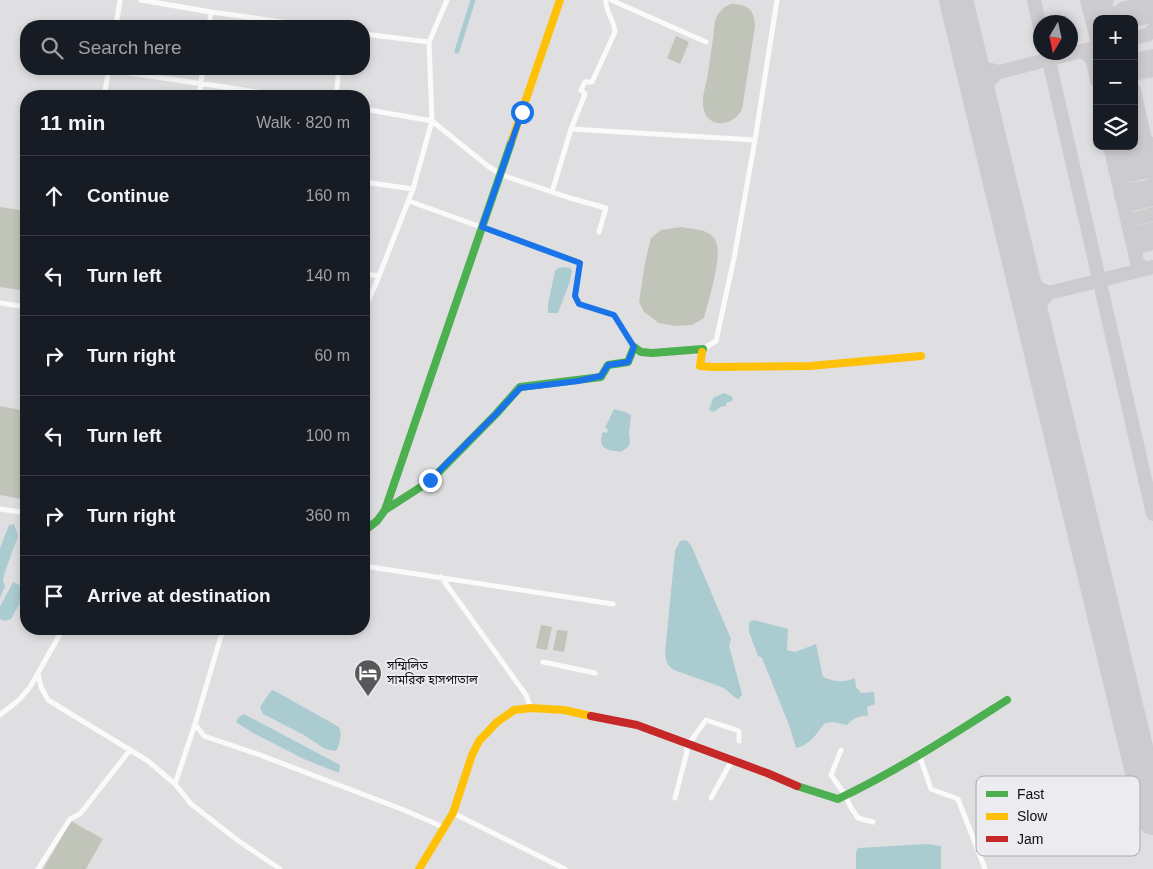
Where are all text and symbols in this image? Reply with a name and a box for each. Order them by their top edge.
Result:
north arrow [1033,15,1078,60]
map controls [1093,15,1138,150]
button: + [1093,15,1138,60]
search box [20,20,370,75]
icon: search [38,34,66,62]
text: Search here [78,37,182,58]
button: − [1093,60,1138,105]
route start [511,101,534,124]
button: layers [1093,105,1138,150]
text: 11 min [40,111,105,134]
text: Walk · 820 m [256,114,350,131]
icon: ahead [40,182,68,210]
text: Continue [87,185,169,206]
text: 160 m [306,187,350,204]
icon: left [40,262,68,290]
text: Turn left [87,265,162,286]
text: 140 m [306,267,350,284]
icon: right [40,342,68,370]
text: Turn right [87,345,175,366]
text: 60 m [314,347,350,364]
icon: left [40,422,68,450]
text: Turn left [87,425,162,446]
text: 100 m [306,427,350,444]
route end [419,469,442,492]
icon: right [40,502,68,530]
text: Turn right [87,505,175,526]
text: 360 m [306,507,350,524]
icon: arrive [40,582,68,610]
text: Arrive at destination [87,585,271,606]
hotel icon: সম্মিলিত সামরিক হাসপাতাল [353,658,383,697]
place label: সম্মিলিত সামরিক হাসপাতাল [386,658,478,687]
legend [976,776,1140,856]
text: Fast [1017,786,1044,802]
text: Slow [1017,808,1048,824]
text: Jam [1017,831,1043,847]

